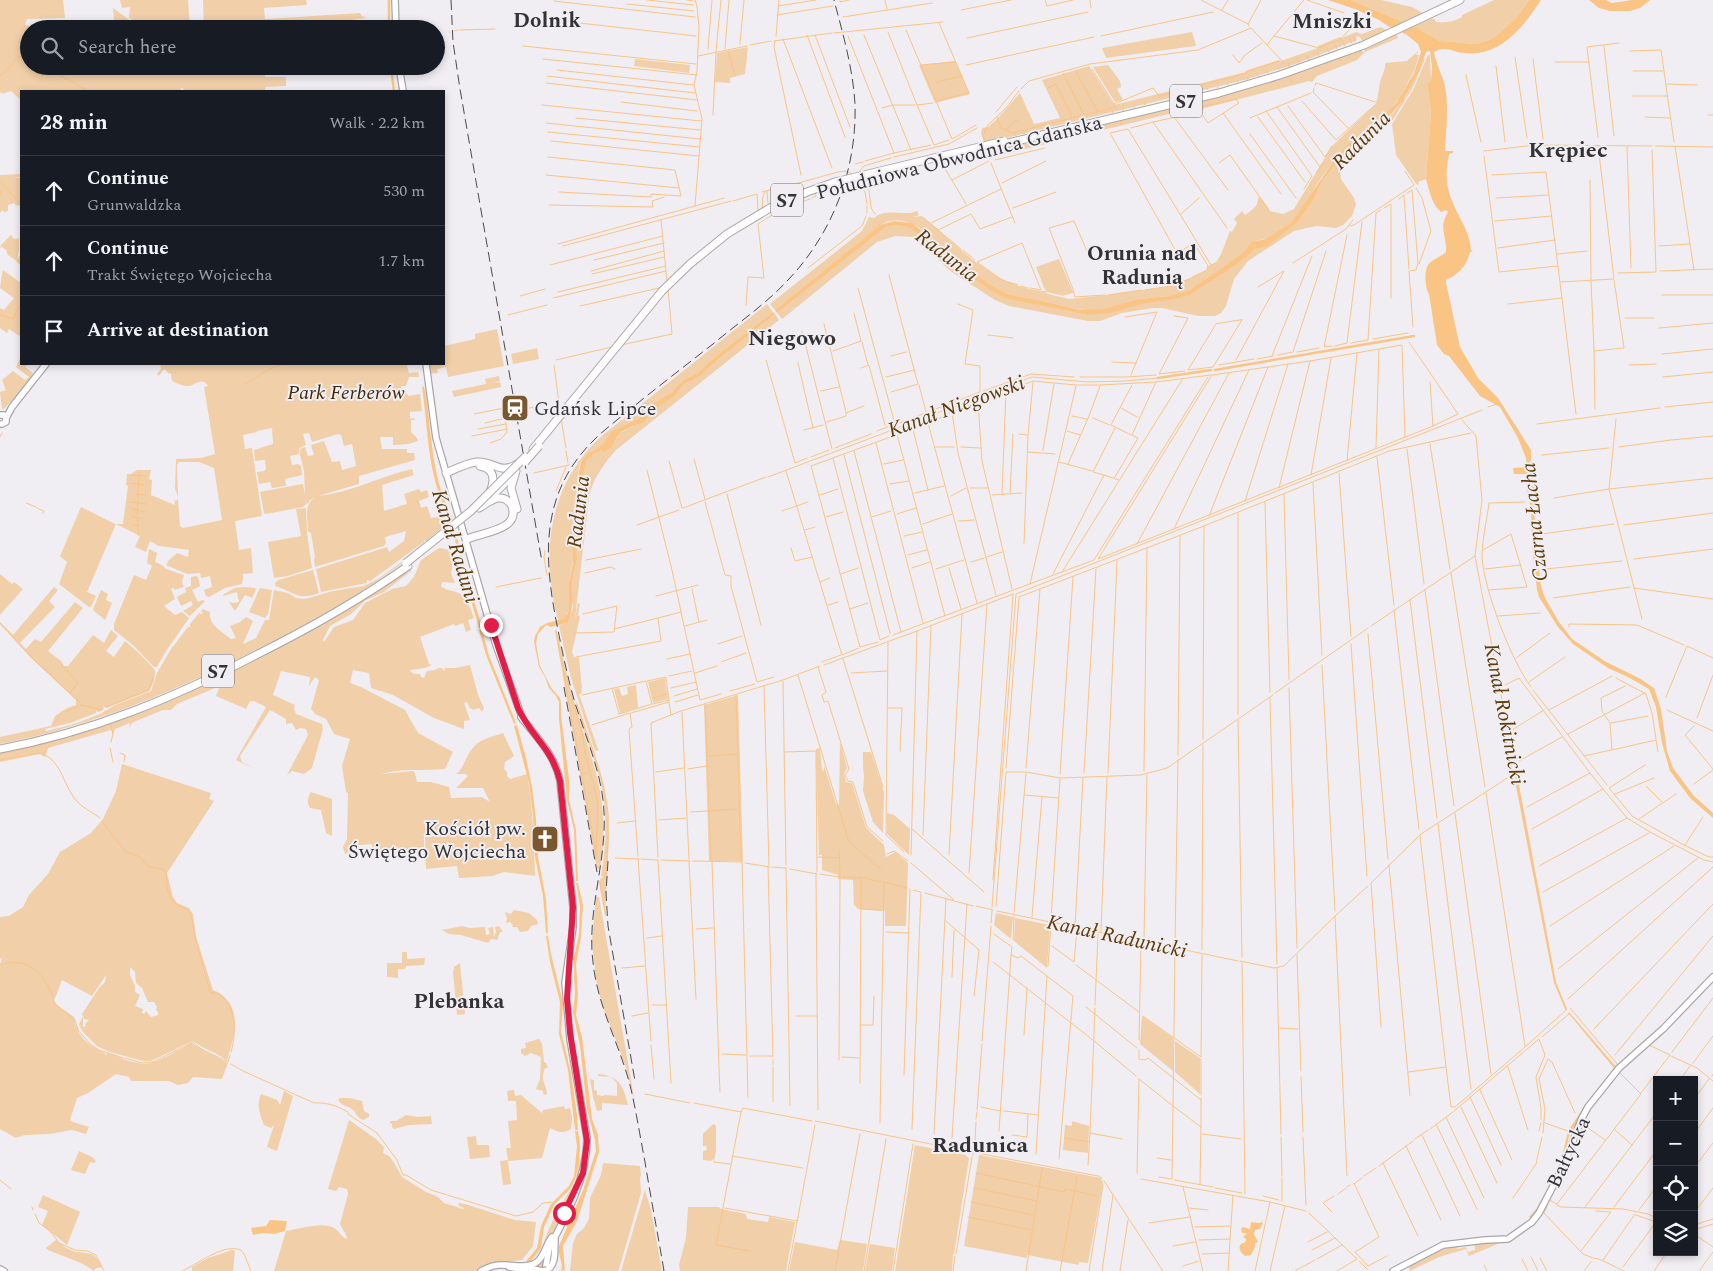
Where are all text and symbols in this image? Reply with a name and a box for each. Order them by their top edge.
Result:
district label: Dolnik [513,5,581,37]
district label: Mniszki [1292,6,1372,38]
search box [20,20,445,75]
text: Search here [78,33,177,62]
icon: search [38,34,66,62]
road number: S7 [1170,84,1202,118]
water label: Radunia [1325,103,1399,178]
text: 28 min [40,107,108,139]
street label: Południowa Obwodnica Gdańska [813,108,1106,208]
text: Walk · 2.2 km [330,111,425,135]
district label: Krępiec [1528,134,1608,167]
text: Continue [87,164,169,193]
icon: ahead [40,177,68,205]
text: 530 m [383,179,425,203]
road number: S7 [771,184,803,216]
text: Grunwaldzka [87,193,181,217]
water label: Radunia [908,221,985,291]
text: Continue [87,234,169,263]
district label: Orunia nad Radunią [1087,238,1197,294]
icon: ahead [40,247,68,275]
text: 1.7 km [378,249,425,273]
text: Trakt Świętego Wojciecha [87,263,272,287]
text: Arrive at destination [87,316,269,345]
icon: arrive [40,317,68,345]
district label: Niegowo [748,322,836,355]
water label: Kanał Niegowski [883,367,1030,447]
park label: Park Ferberów [287,378,405,408]
station icon: Gdańsk Lipce [500,393,530,423]
place label: Gdańsk Lipce [534,394,656,424]
water label: Czarna Łacha [1513,460,1557,583]
water label: Radunia [559,474,599,550]
water label: Kanał Raduni [423,485,488,607]
route end [480,614,503,637]
water label: Kanał Rokitnicki [1475,641,1533,788]
road number: S7 [202,654,234,688]
place label: Kościół pw. Świętego Wojciecha [348,814,526,867]
church icon: Kościół pw. Świętego Wojciecha [530,824,560,854]
water label: Kanał Radunicki [1044,906,1190,967]
district label: Plebanka [414,986,505,1018]
map controls [1653,1076,1698,1256]
button: + [1653,1076,1698,1121]
street label: Bałtycka [1539,1112,1599,1193]
button: − [1653,1121,1698,1166]
district label: Radunica [932,1129,1029,1162]
button: locate [1653,1166,1698,1211]
route start [553,1202,576,1225]
button: layers [1653,1211,1698,1256]

